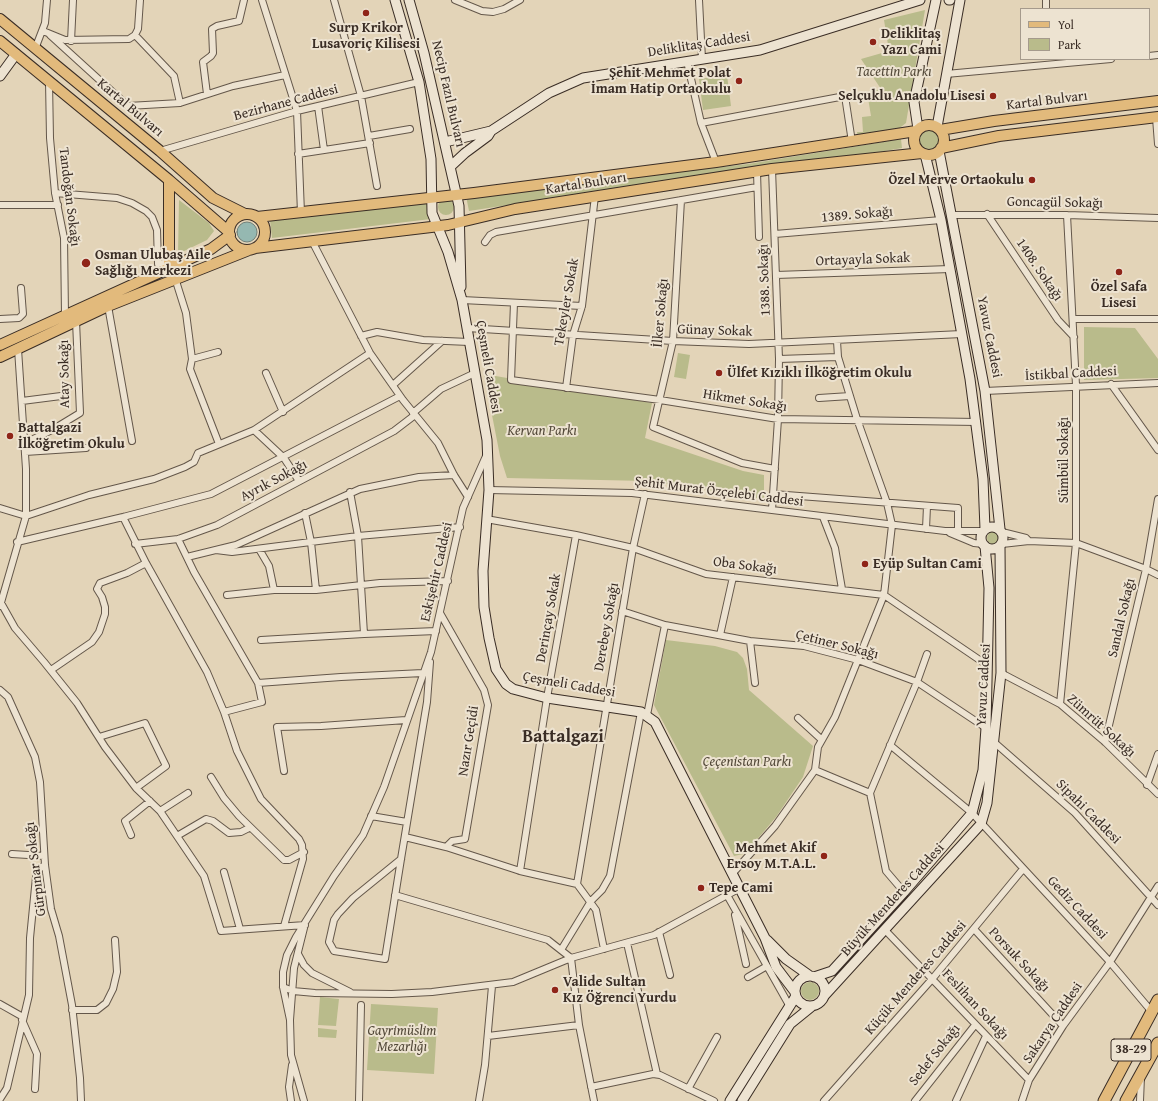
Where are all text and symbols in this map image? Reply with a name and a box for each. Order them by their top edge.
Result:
marker: Surp Krikor Lusavoriç Kilisesi [361,8,371,18]
legend [1020,8,1150,60]
text: Yol [1058,16,1074,33]
place label: Surp Krikor Lusavoriç Kilisesi [312,20,420,52]
place label: Deliklitaş Yazı Cami [881,26,942,58]
street label: Deliklitaş Caddesi [647,29,751,61]
text: Park [1058,36,1081,53]
marker: Deliklitaş Yazı Cami [868,37,878,47]
street label: Necip Fazıl Bulvarı [428,39,468,149]
park label: Tacettin Parkı [856,64,932,80]
place label: Şehit Mehmet Polat İmam Hatip Ortaokulu [591,65,731,98]
street label: Kartal Bulvarı [93,75,167,141]
marker: Şehit Mehmet Polat İmam Hatip Ortaokulu [734,76,744,86]
street label: Bezirhane Caddesi [232,81,340,125]
place label: Selçuklu Anadolu Lisesi [838,88,985,104]
street label: Kartal Bulvarı [1005,88,1089,114]
marker: Selçuklu Anadolu Lisesi [988,91,998,101]
street label: Tandoğan Sokağı [55,147,83,247]
street label: Kartal Bulvarı [544,169,628,199]
place label: Özel Merve Ortaokulu [889,172,1024,188]
marker: Özel Merve Ortaokulu [1027,175,1037,185]
street label: Goncagül Sokağı [1007,194,1103,212]
street label: 1389. Sokağı [820,203,894,227]
street label: 1408. Sokağı [1012,235,1066,305]
street label: 1388. Sokağı [755,244,775,316]
place label: Osman Ulubaş Aile Sağlığı Merkezi [95,247,211,280]
street label: Ortayayla Sokak [815,250,911,270]
marker: Osman Ulubaş Aile Sağlığı Merkezi [80,257,92,269]
street label: Tekeyler Sokak [551,257,583,347]
marker: Özel Safa Lisesi [1114,267,1124,277]
street label: İlker Sokağı [650,278,672,348]
place label: Özel Safa Lisesi [1091,279,1147,312]
street label: Yavuz Caddesi [973,295,1005,379]
street label: Çeşmeli Caddesi [472,319,504,415]
street label: Günay Sokak [677,321,753,341]
street label: Atay Sokağı [56,340,74,408]
street label: İstikbal Caddesi [1025,363,1117,385]
place label: Ülfet Kızıklı İlköğretim Okulu [727,365,912,381]
marker: Ülfet Kızıklı İlköğretim Okulu [714,368,724,378]
street label: Hikmet Sokağı [702,386,788,416]
street label: Sümbül Sokağı [1056,417,1072,503]
place label: Battalgazi İlköğretim Okulu [18,420,125,452]
park label: Kervan Parkı [507,423,577,439]
marker: Battalgazi İlköğretim Okulu [5,431,15,441]
street label: Ayrık Sokağı [238,456,310,506]
street label: Şehit Murat Özçelebi Caddesi [634,473,804,511]
street label: Eskişehir Caddesi [417,521,457,623]
street label: Oba Sokağı [712,554,778,578]
place label: Eyüp Sultan Cami [873,556,982,572]
marker: Eyüp Sultan Cami [860,559,870,569]
street label: Derinçay Sokak [533,572,565,664]
street label: Sandal Sokağı [1105,577,1139,659]
street label: Derebey Sokağı [591,581,623,673]
street label: Çetiner Sokağı [794,627,880,663]
street label: Yavuz Caddesi [973,643,995,727]
street label: Çeşmeli Caddesi [521,669,617,701]
street label: Zümrüt Sokağı [1063,691,1139,761]
street label: Nazır Geçidi [455,705,483,777]
district label: Battalgazi [522,726,604,748]
park label: Çeçenistan Parkı [703,754,791,770]
street label: Sipahi Caddesi [1052,776,1124,848]
street label: Gürpınar Sokağı [22,821,50,917]
place label: Mehmet Akif Ersoy M.T.A.L. [727,840,816,872]
street label: Büyük Menderes Caddesi [838,840,948,960]
marker: Mehmet Akif Ersoy M.T.A.L. [819,851,829,861]
street label: Gediz Caddesi [1043,873,1111,943]
place label: Tepe Cami [709,880,773,896]
marker: Tepe Cami [696,883,706,893]
street label: Küçük Menderes Caddesi [862,917,970,1039]
street label: Porsuk Sokağı [985,924,1053,996]
street label: Feslihan Sokağı [938,966,1012,1044]
place label: Valide Sultan Kız Öğrenci Yurdu [563,974,676,1006]
street label: Sakarya Caddesi [1020,979,1086,1067]
marker: Valide Sultan Kız Öğrenci Yurdu [550,985,560,995]
street label: Sedef Sokağı [906,1021,964,1089]
park label: Gayrimüslim Mezarlığı [368,1023,436,1056]
road number: 38-29 [1111,1039,1151,1061]

